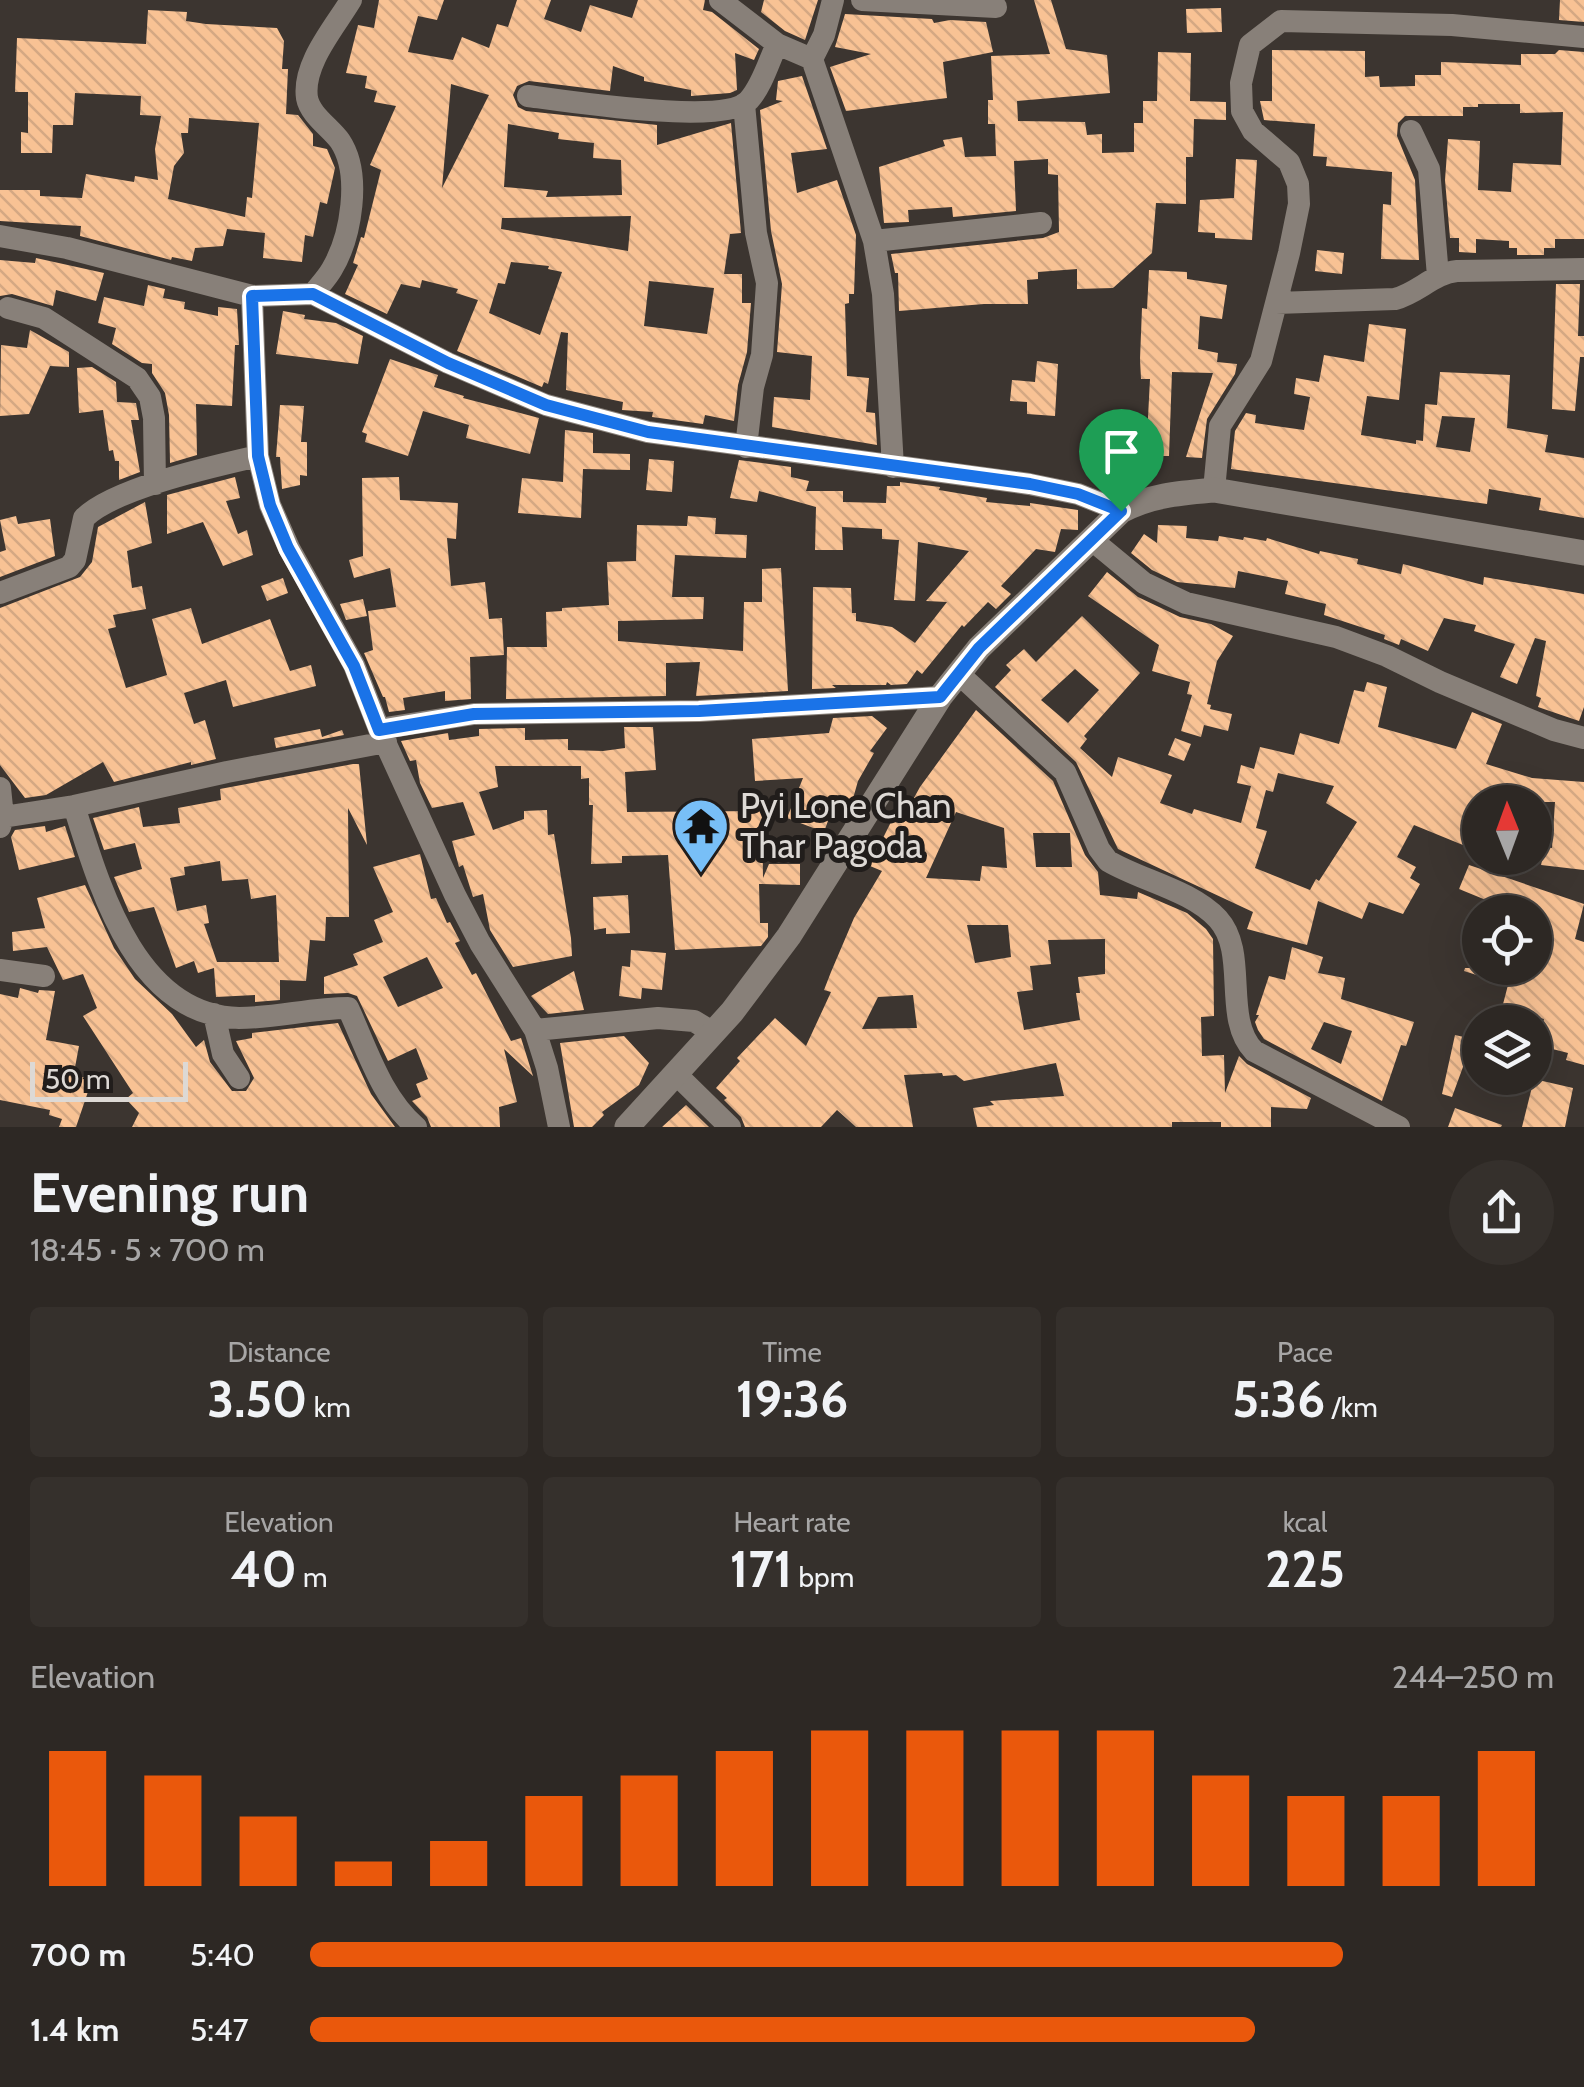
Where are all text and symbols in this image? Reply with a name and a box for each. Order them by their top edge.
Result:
pin [1079,409,1164,512]
icon: arrive [1094,424,1149,479]
place label: Pyi Lone Chan Thar Pagoda [740,784,952,867]
north arrow [1462,785,1552,875]
map controls [1462,785,1552,1095]
temple icon: Pyi Lone Chan Thar Pagoda [671,796,731,875]
button: locate [1462,895,1552,985]
button: layers [1462,1005,1552,1095]
scale bar [30,1057,188,1102]
text: 50 m [45,1062,111,1096]
text: Evening run [30,1159,309,1226]
button: share [1449,1160,1554,1265]
text: 18:45 · 5 × 700 m [30,1230,265,1269]
text: Distance [227,1335,331,1369]
text: Time [762,1335,822,1369]
text: Pace [1277,1335,1333,1369]
text: 3.50 [207,1369,307,1430]
text: 19:36 [736,1369,848,1430]
text: 5:36 [1232,1369,1325,1430]
text: km [307,1390,351,1424]
text: /km [1325,1390,1378,1424]
text: Elevation [224,1505,334,1539]
text: Heart rate [733,1505,851,1539]
text: kcal [1283,1505,1327,1539]
text: 40 [230,1539,297,1600]
text: 171 [730,1539,792,1600]
text: 225 [1265,1539,1345,1600]
text: m [297,1560,328,1594]
text: bpm [792,1560,854,1594]
text: Elevation [30,1657,155,1696]
text: 244–250 m [1392,1657,1554,1696]
text: 700 m [30,1935,126,1974]
text: 5:40 [190,1935,255,1974]
text: 1.4 km [30,2010,119,2049]
text: 5:47 [190,2010,249,2049]

